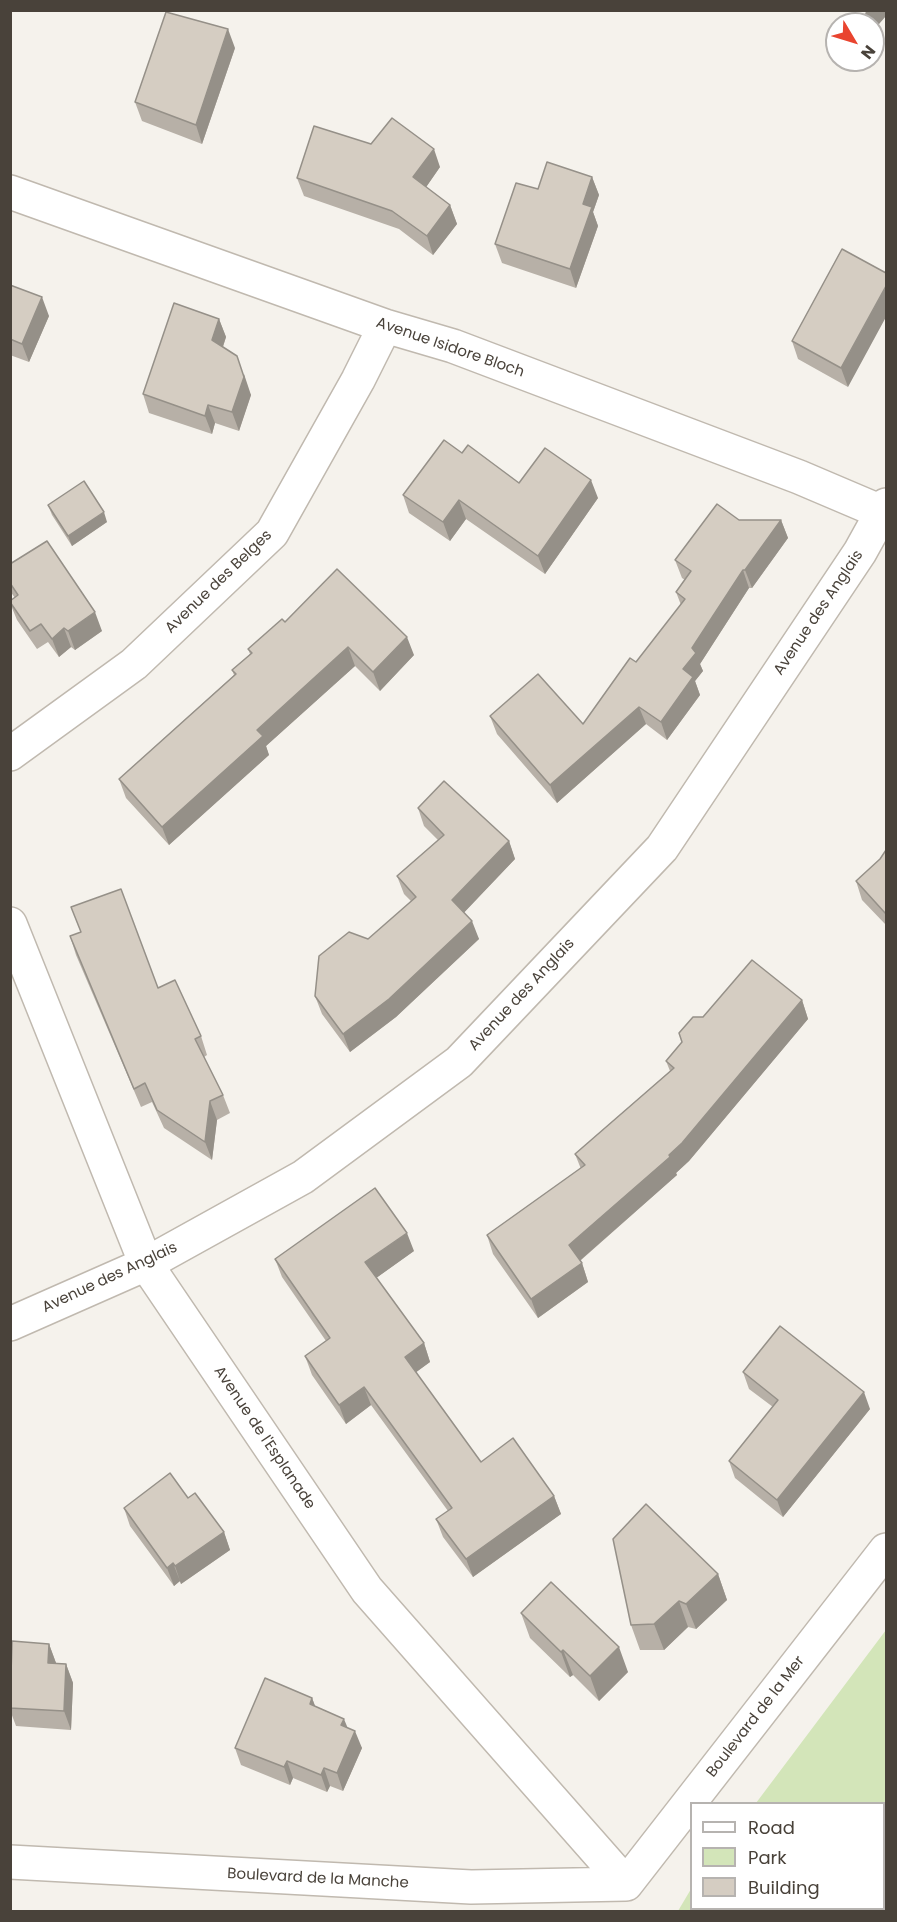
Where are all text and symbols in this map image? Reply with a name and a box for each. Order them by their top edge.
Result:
north arrow [825,12,885,72]
text: N [855,40,881,64]
street label: Avenue Isidore Bloch [374,314,526,382]
street label: Avenue des Belges [162,527,276,637]
street label: Avenue des Anglais [770,547,868,679]
street label: Avenue des Anglais [465,935,579,1055]
street label: Avenue des Anglais [40,1239,180,1317]
street label: Avenue de l'Esplanade [209,1363,319,1513]
street label: Boulevard de la Mer [703,1653,809,1781]
legend [690,1802,885,1910]
text: Road [748,1815,795,1840]
text: Park [748,1845,787,1870]
street label: Boulevard de la Manche [227,1865,409,1893]
text: Building [748,1875,820,1900]

